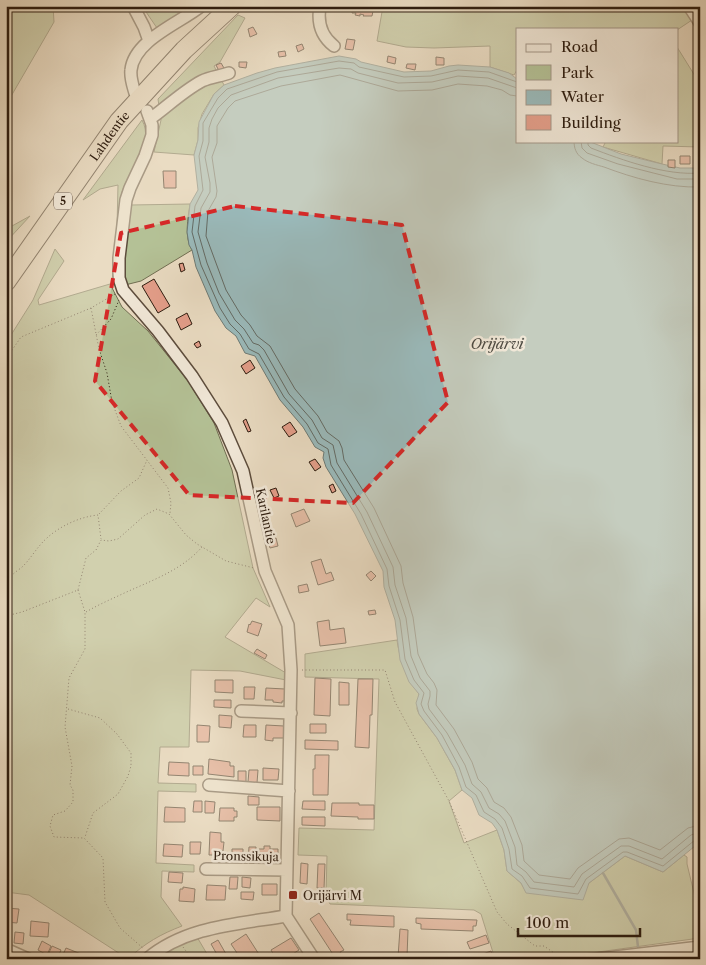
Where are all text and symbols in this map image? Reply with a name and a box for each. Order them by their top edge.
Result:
legend [516,28,678,142]
text: Road [561,37,598,56]
text: Park [561,63,595,82]
text: Water [560,87,605,106]
street label: Lahdentie [86,107,132,164]
text: Building [561,113,621,132]
road number: 5 [54,192,72,210]
water label: Orijärvi [471,335,525,353]
street label: Karilantie [253,487,279,545]
street label: Pronssikuja [213,848,280,864]
place label: Orijärvi M [303,888,362,903]
marker: Orijärvi M [287,889,299,901]
scale bar [518,905,641,937]
text: 100 m [526,913,569,932]

